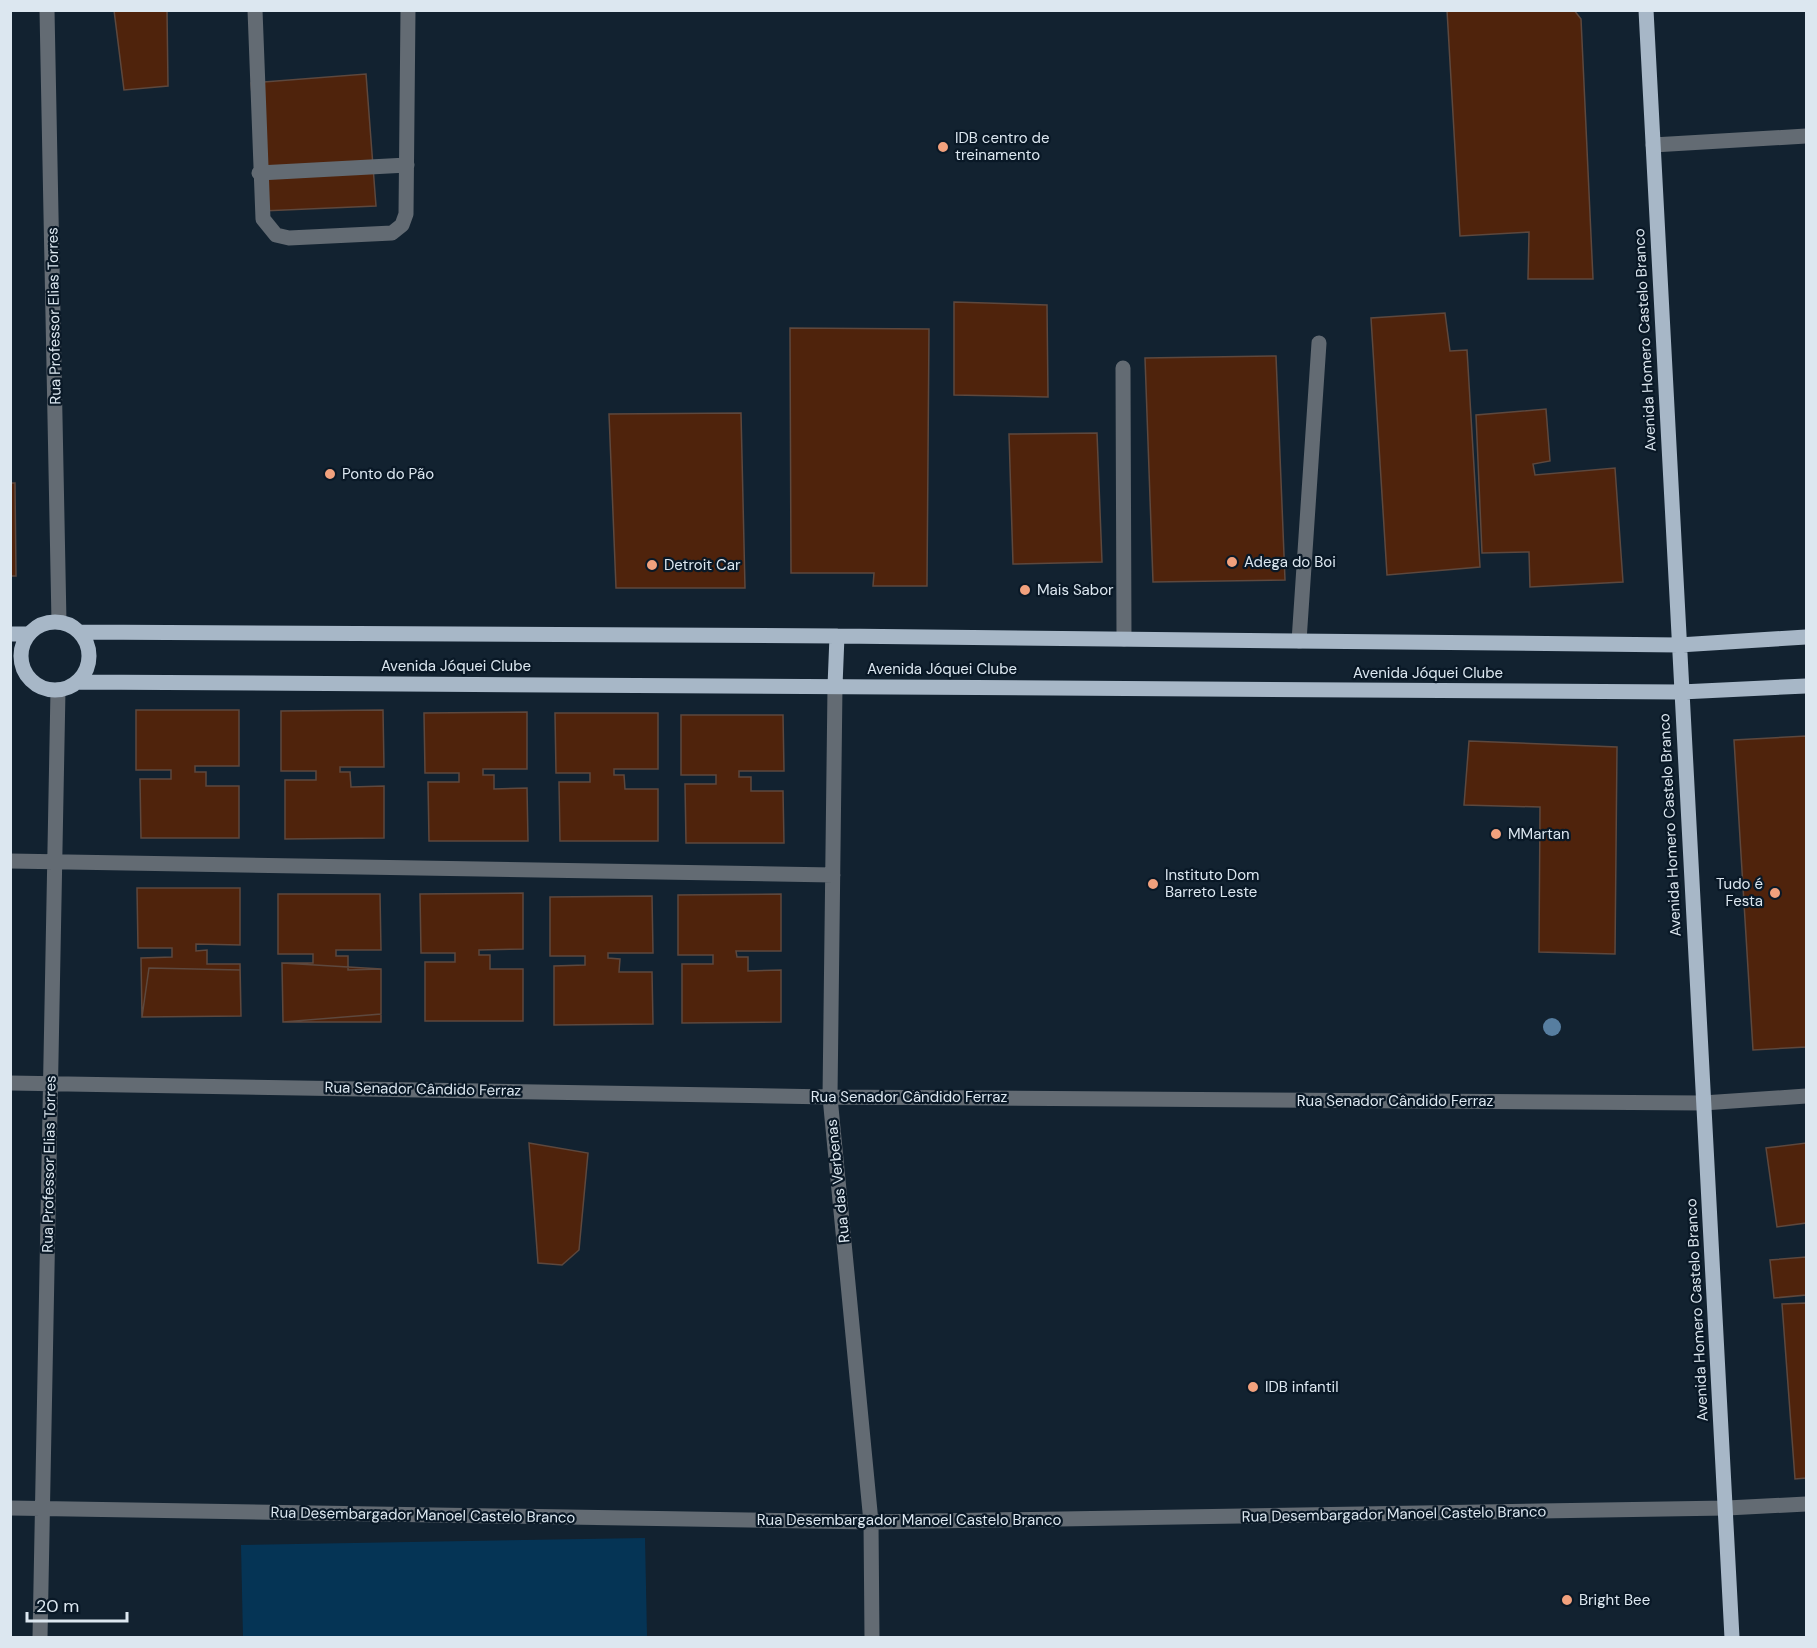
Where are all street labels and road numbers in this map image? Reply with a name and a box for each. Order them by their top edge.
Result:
street label: Rua Professor Elias Torres [42,227,66,405]
street label: Avenida Homero Castelo Branco [1629,228,1661,452]
street label: Avenida Jóquei Clube [381,656,531,676]
street label: Avenida Jóquei Clube [867,659,1017,679]
street label: Avenida Jóquei Clube [1353,663,1503,683]
street label: Avenida Homero Castelo Branco [1654,713,1686,937]
street label: Rua Professor Elias Torres [37,1075,61,1253]
street label: Rua Senador Cândido Ferraz [325,1077,522,1101]
street label: Rua Senador Cândido Ferraz [811,1087,1007,1107]
street label: Rua Senador Cândido Ferraz [1297,1091,1493,1111]
street label: Rua das Verbenas [822,1118,854,1244]
street label: Avenida Homero Castelo Branco [1681,1198,1713,1422]
street label: Rua Desembargador Manoel Castelo Branco [1241,1501,1547,1527]
street label: Rua Desembargador Manoel Castelo Branco [270,1502,576,1528]
street label: Rua Desembargador Manoel Castelo Branco [757,1510,1061,1530]

